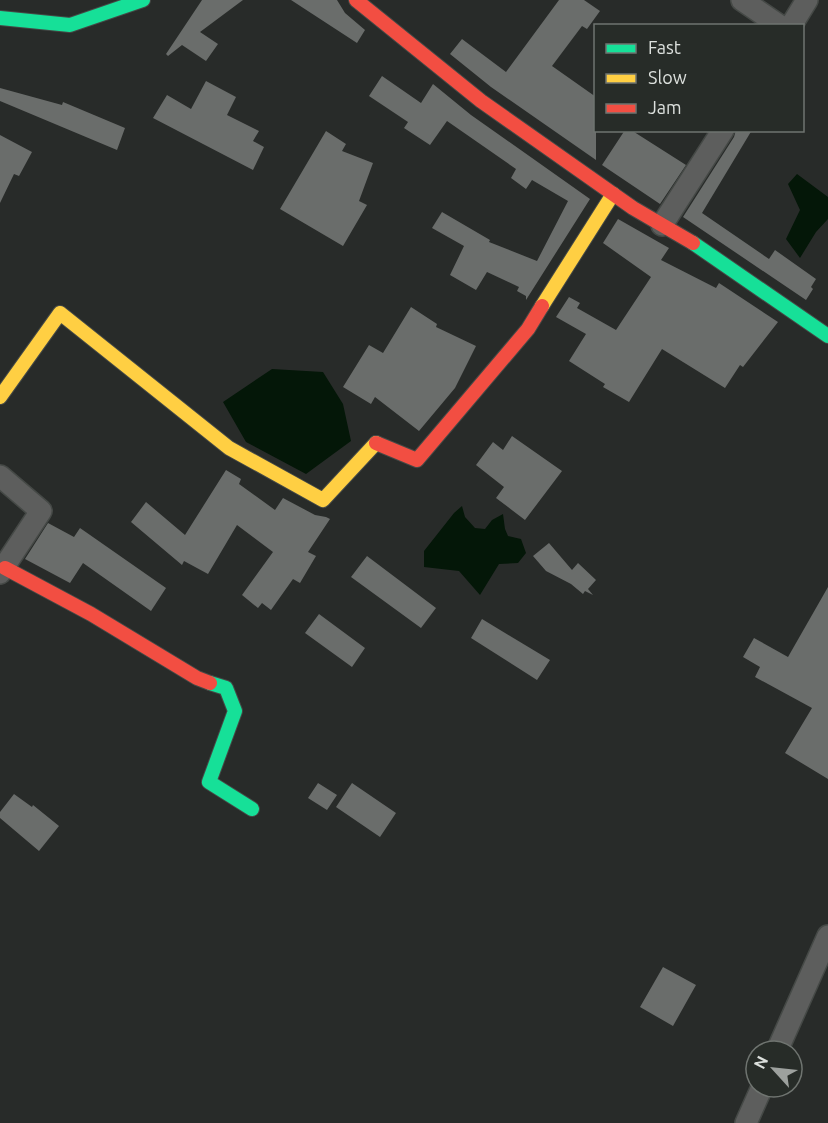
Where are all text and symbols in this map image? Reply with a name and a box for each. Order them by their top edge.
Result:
legend [594,24,804,132]
text: Fast [648,37,681,57]
text: Slow [648,67,687,87]
text: Jam [648,97,682,117]
north arrow [744,1039,804,1099]
text: N [750,1053,771,1072]

